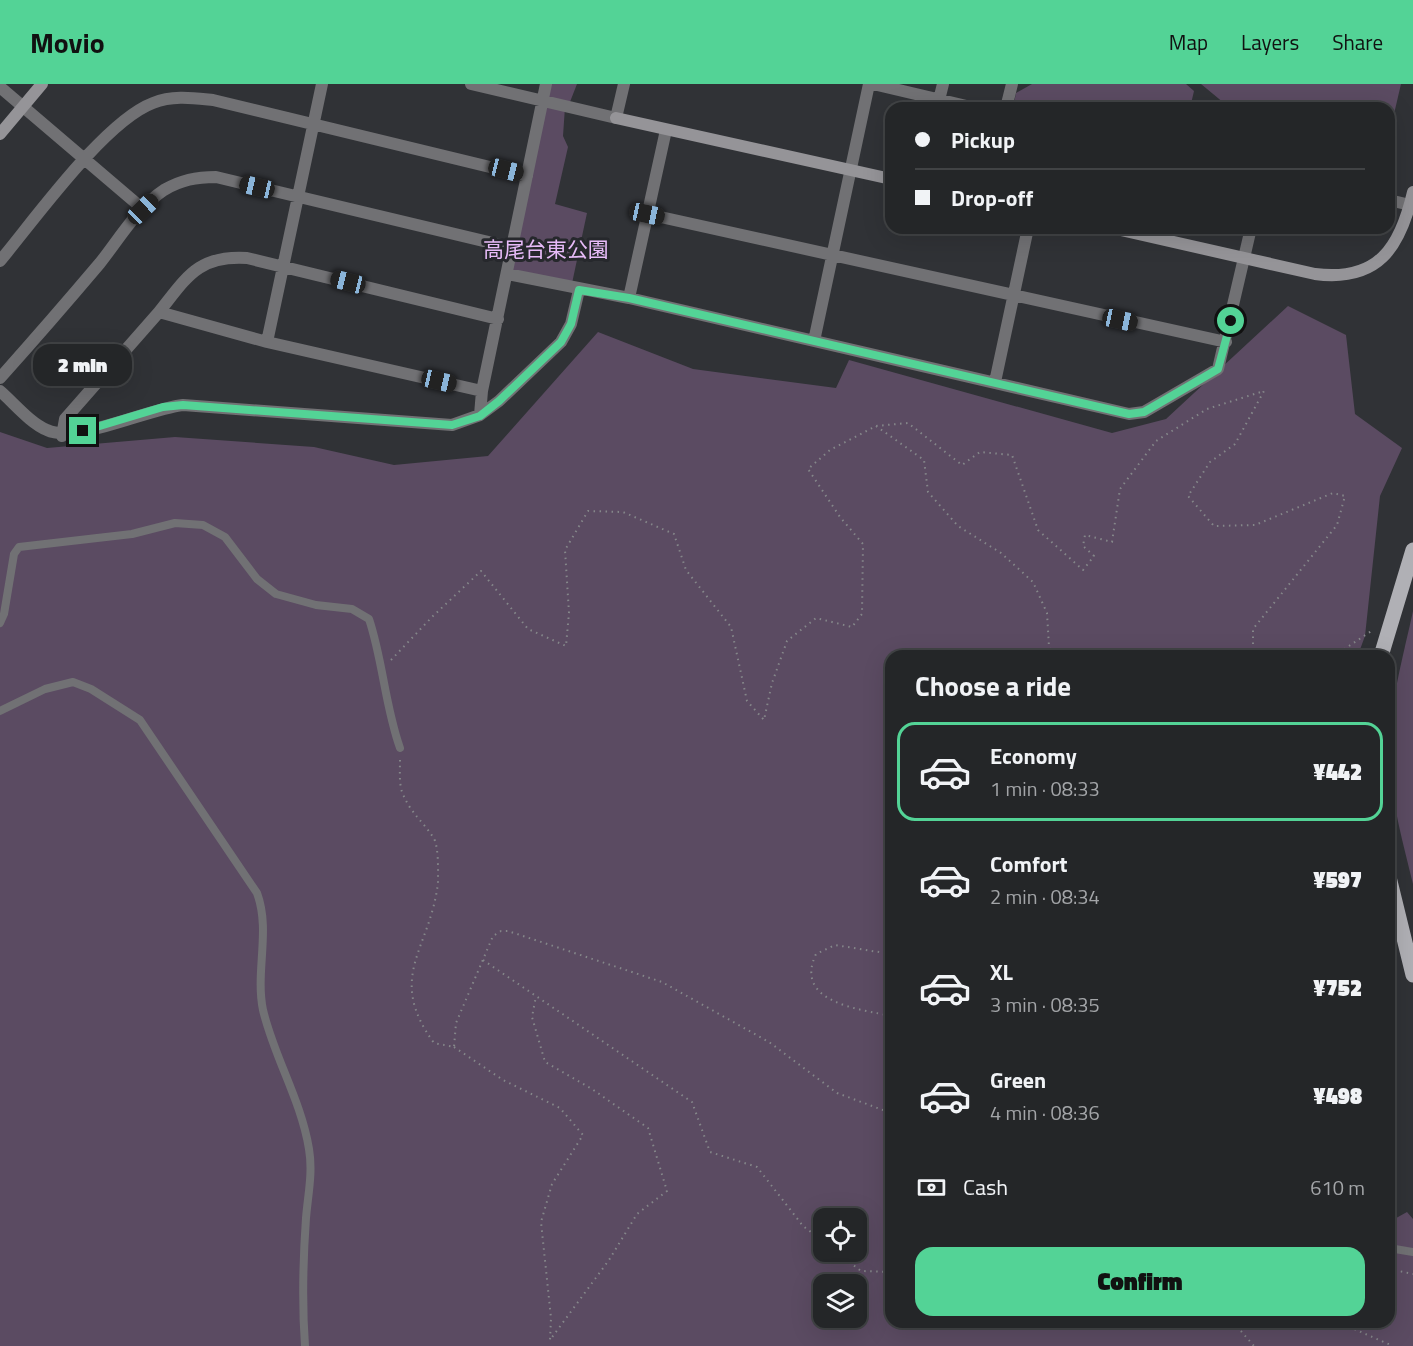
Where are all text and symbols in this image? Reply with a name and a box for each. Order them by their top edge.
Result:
text: Movio [30,21,105,64]
text: Map [1169,26,1208,58]
text: Layers [1241,26,1299,58]
text: Share [1332,26,1383,58]
text: Pickup [951,123,1015,157]
car [486,157,526,183]
car [237,174,277,200]
text: Drop-off [951,181,1033,215]
car [124,190,162,228]
car [628,201,666,227]
park label: 高尾台東公園 [483,233,609,265]
car [328,269,368,295]
car [1101,307,1139,333]
route start [1217,307,1244,334]
callout: 2 min [34,344,132,386]
text: 2 min [58,349,107,380]
car [419,368,459,394]
route end [69,417,96,444]
text: Choose a ride [915,665,1071,706]
text: Economy [990,739,1077,773]
icon: car [918,745,972,799]
text: ¥442 [1313,755,1362,789]
text: 1 min · 08:33 [990,773,1100,804]
text: Comfort [990,847,1068,881]
icon: car [918,853,972,907]
text: ¥597 [1313,863,1362,897]
text: 2 min · 08:34 [990,881,1100,912]
text: XL [990,955,1013,989]
icon: car [918,961,972,1015]
text: ¥752 [1313,971,1362,1005]
text: 3 min · 08:35 [990,989,1100,1020]
text: Green [990,1063,1046,1097]
icon: car [918,1069,972,1123]
text: ¥498 [1313,1079,1362,1113]
text: 4 min · 08:36 [990,1097,1100,1128]
text: Cash [963,1170,1008,1204]
icon: cash [915,1171,948,1204]
text: 610 m [1310,1172,1365,1203]
map controls [813,1208,867,1328]
button: locate [813,1208,867,1262]
button: Confirm [915,1247,1365,1316]
button: layers [813,1274,867,1328]

